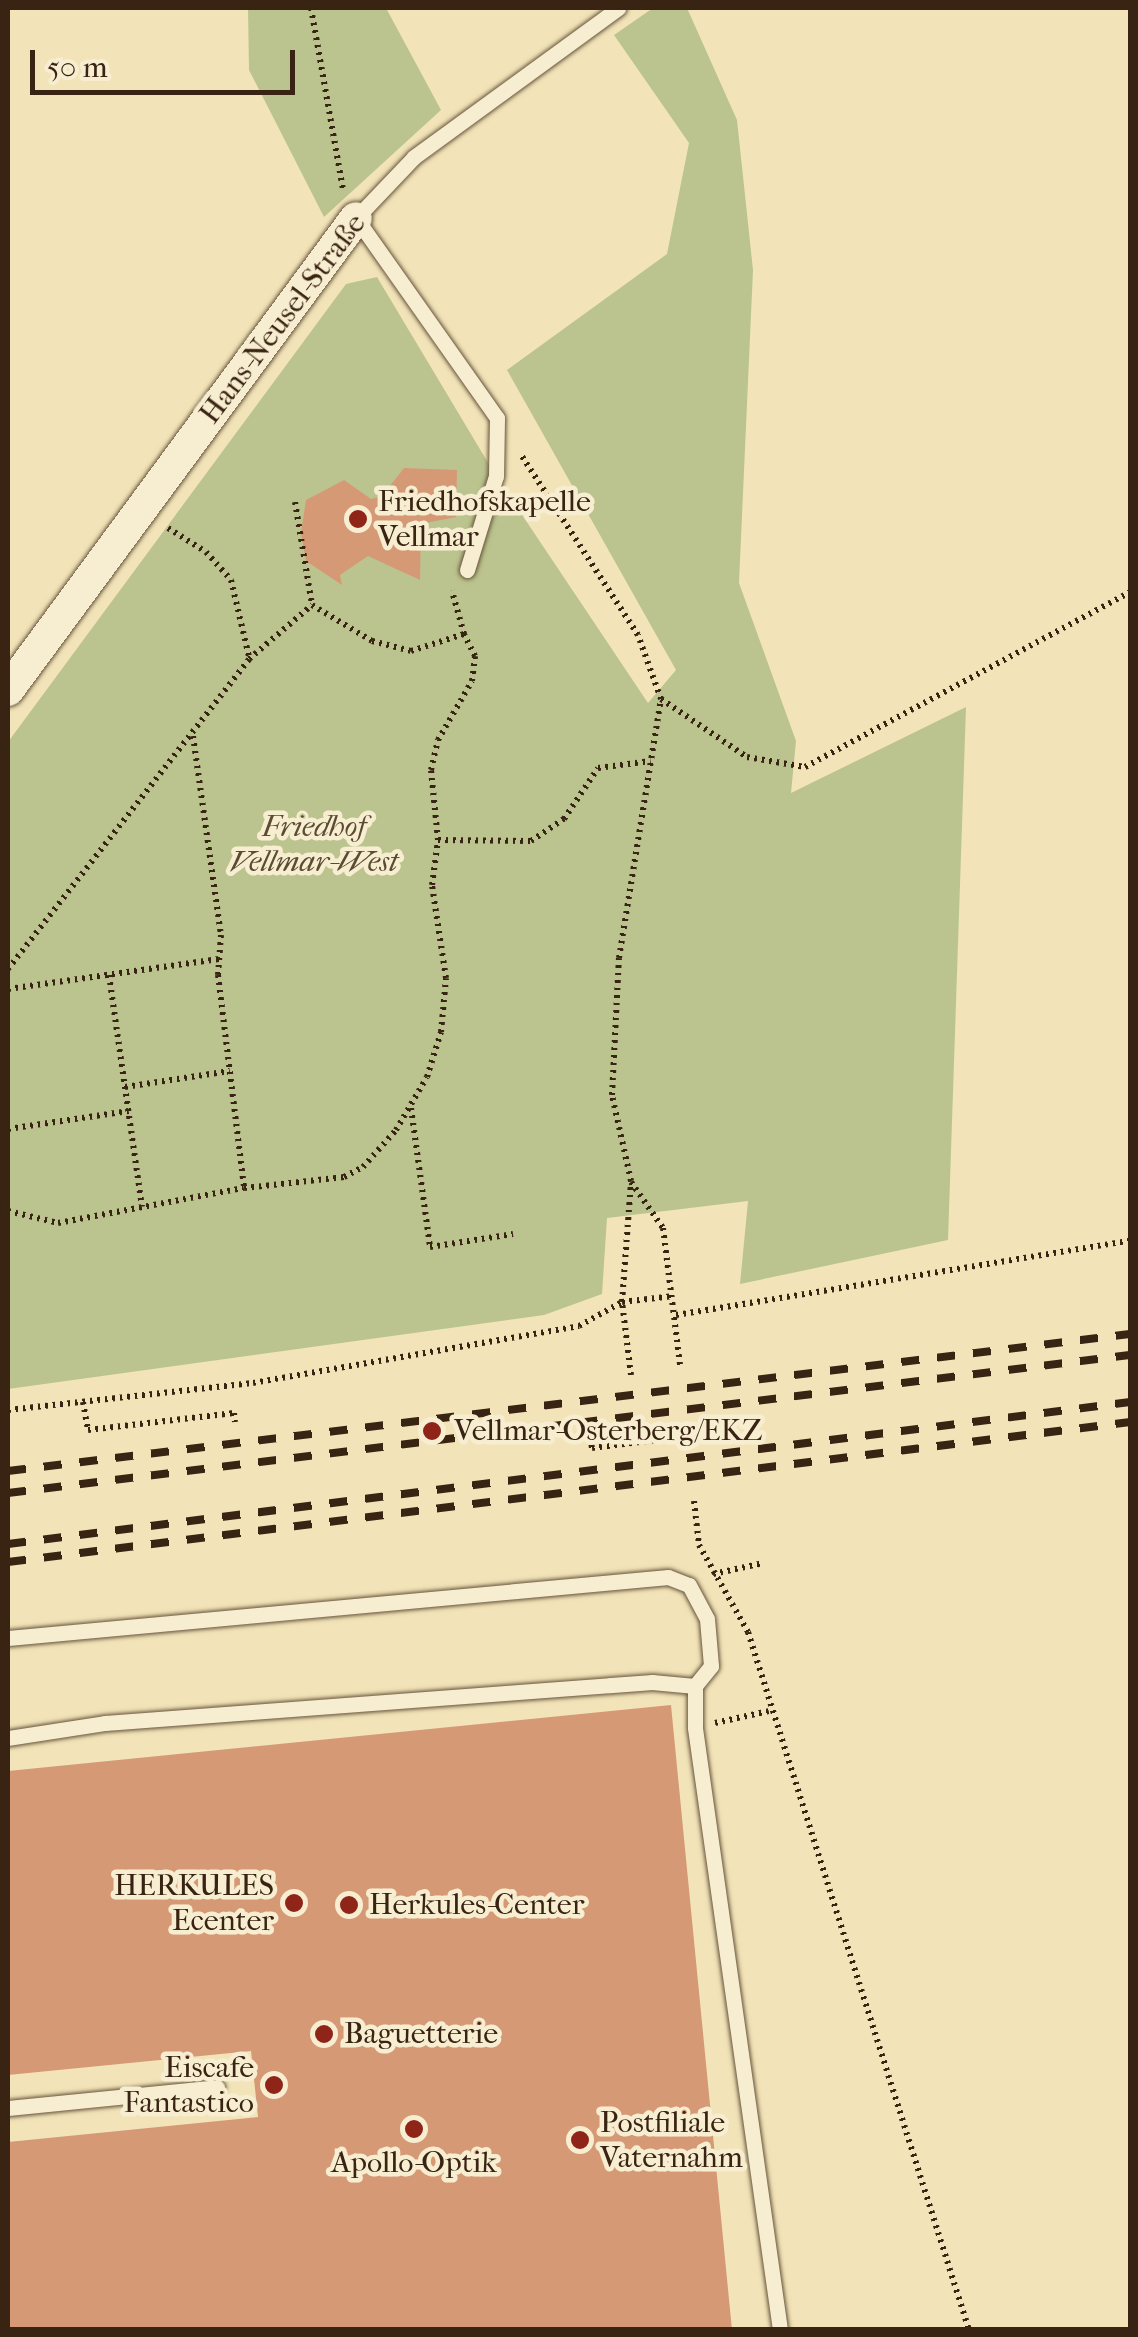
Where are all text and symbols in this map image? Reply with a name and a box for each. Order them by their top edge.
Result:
scale bar [35,30,300,92]
text: 50 m [47,50,108,85]
street label: Hans-Neusel-Straße [192,207,374,431]
place label: Friedhofskapelle Vellmar [378,484,591,554]
marker: Friedhofskapelle Vellmar [347,508,369,530]
park label: Friedhof Vellmar-West [230,809,398,880]
place label: Vellmar-Osterberg/EKZ [454,1413,763,1449]
marker: Vellmar-Osterberg/EKZ [419,1418,445,1444]
place label: HERKULES Ecenter [114,1868,274,1938]
place label: Herkules-Center [369,1887,584,1923]
marker: HERKULES Ecenter [283,1892,305,1914]
marker: Herkules-Center [338,1894,360,1916]
place label: Baguetterie [344,2016,498,2052]
marker: Baguetterie [313,2023,335,2045]
place label: Eiscafe Fantastico [124,2050,254,2120]
marker: Eiscafe Fantastico [263,2074,285,2096]
place label: Postfiliale Vaternahm [600,2105,743,2176]
marker: Apollo-Optik [403,2118,425,2140]
marker: Postfiliale Vaternahm [569,2129,591,2151]
place label: Apollo-Optik [331,2145,497,2181]

